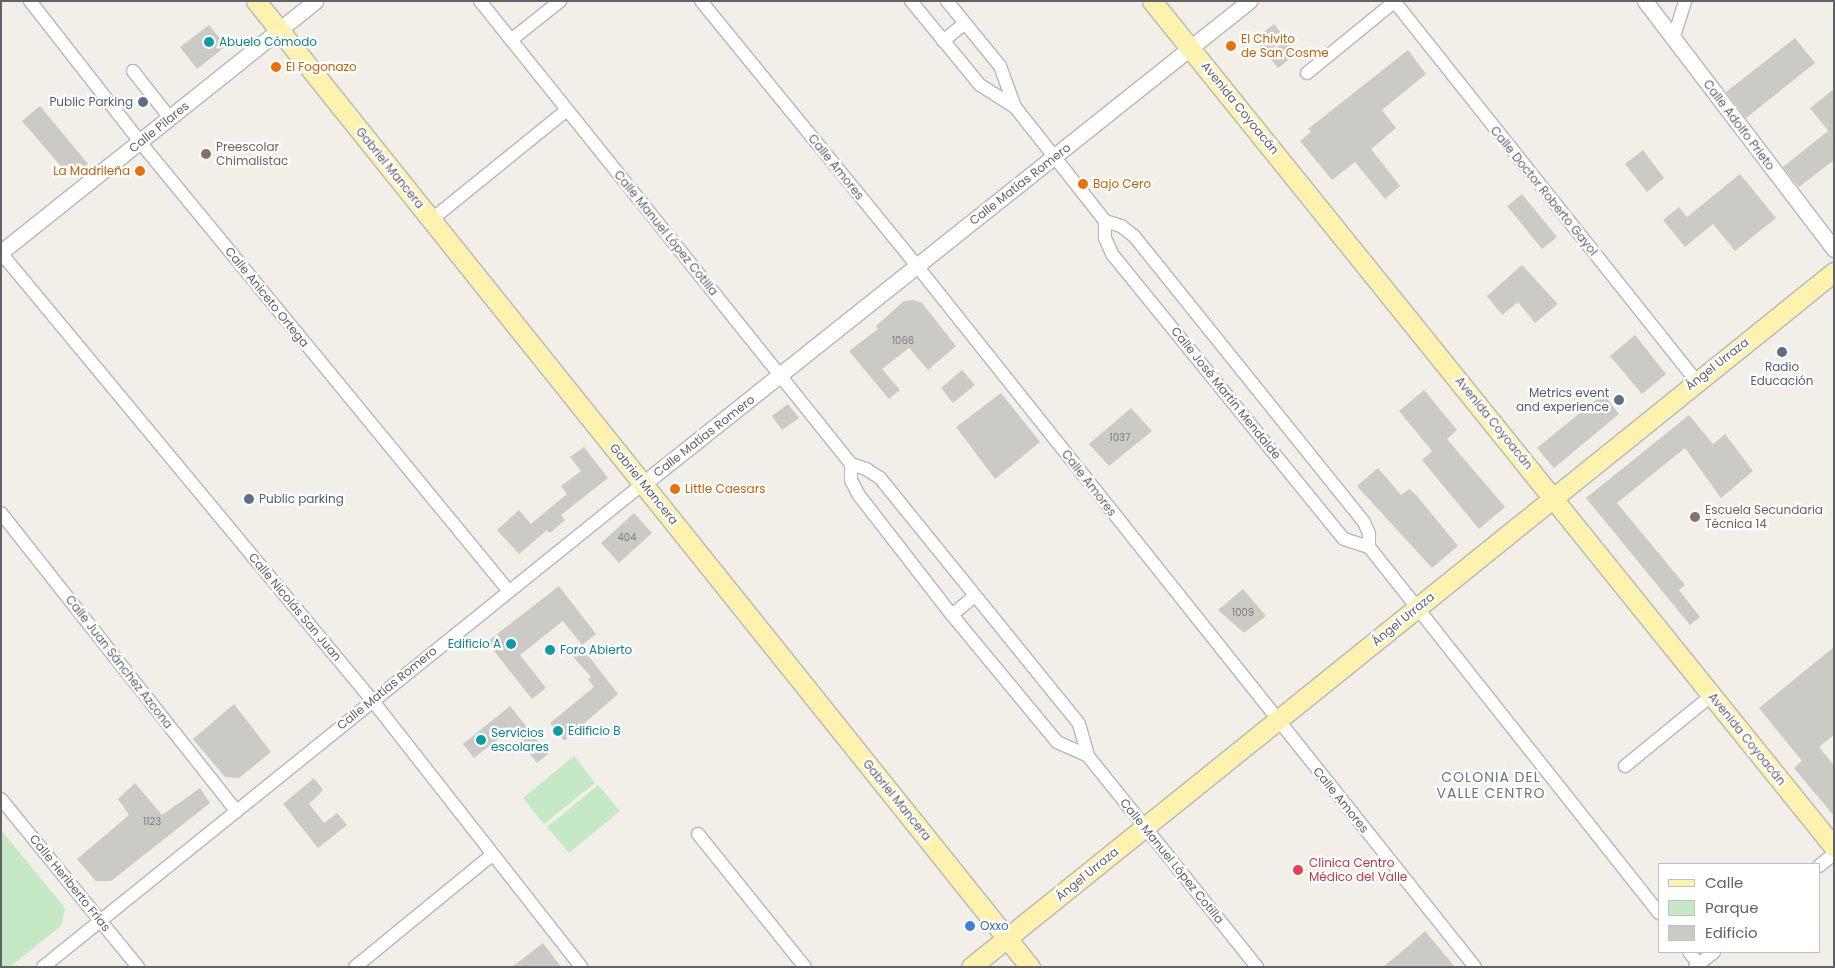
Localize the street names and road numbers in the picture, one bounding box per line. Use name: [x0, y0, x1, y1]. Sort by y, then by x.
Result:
street label: Avenida Coyoacán: [1198, 59, 1282, 157]
street label: Calle Adolfo Prieto: [1700, 77, 1778, 173]
street label: Calle Pilares: [126, 98, 192, 156]
street label: Calle Doctor Roberto Gayol: [1487, 123, 1601, 259]
street label: Gabriel Mancera: [353, 125, 427, 211]
street label: Calle Amores: [805, 131, 867, 203]
street label: Calle Matías Romero: [967, 140, 1073, 228]
street label: Calle Manuel López Cotilla: [611, 168, 721, 298]
street label: Calle Aniceto Ortega: [222, 244, 312, 350]
street label: Calle José Martín Mendalde: [1168, 324, 1284, 462]
street label: Ángel Urraza: [1683, 335, 1751, 393]
street label: Avenida Coyoacán: [1452, 374, 1536, 472]
street label: Calle Matías Romero: [651, 392, 757, 480]
street label: Gabriel Mancera: [607, 441, 681, 527]
street label: Calle Amores: [1059, 447, 1119, 519]
street label: Calle Nicolás San Juan: [246, 550, 344, 664]
street label: Ángel Urraza: [1369, 589, 1437, 649]
street label: Calle Juan Sánchez Azcona: [62, 592, 176, 732]
street label: Calle Matías Romero: [334, 643, 440, 733]
street label: Avenida Coyoacán: [1705, 690, 1789, 788]
street label: Gabriel Mancera: [860, 757, 934, 843]
street label: Calle Amores: [1310, 764, 1372, 836]
street label: Calle Manuel López Cotilla: [1117, 796, 1227, 926]
street label: Calle Heriberto Frías: [27, 832, 113, 934]
street label: Ángel Urraza: [1053, 844, 1121, 904]

